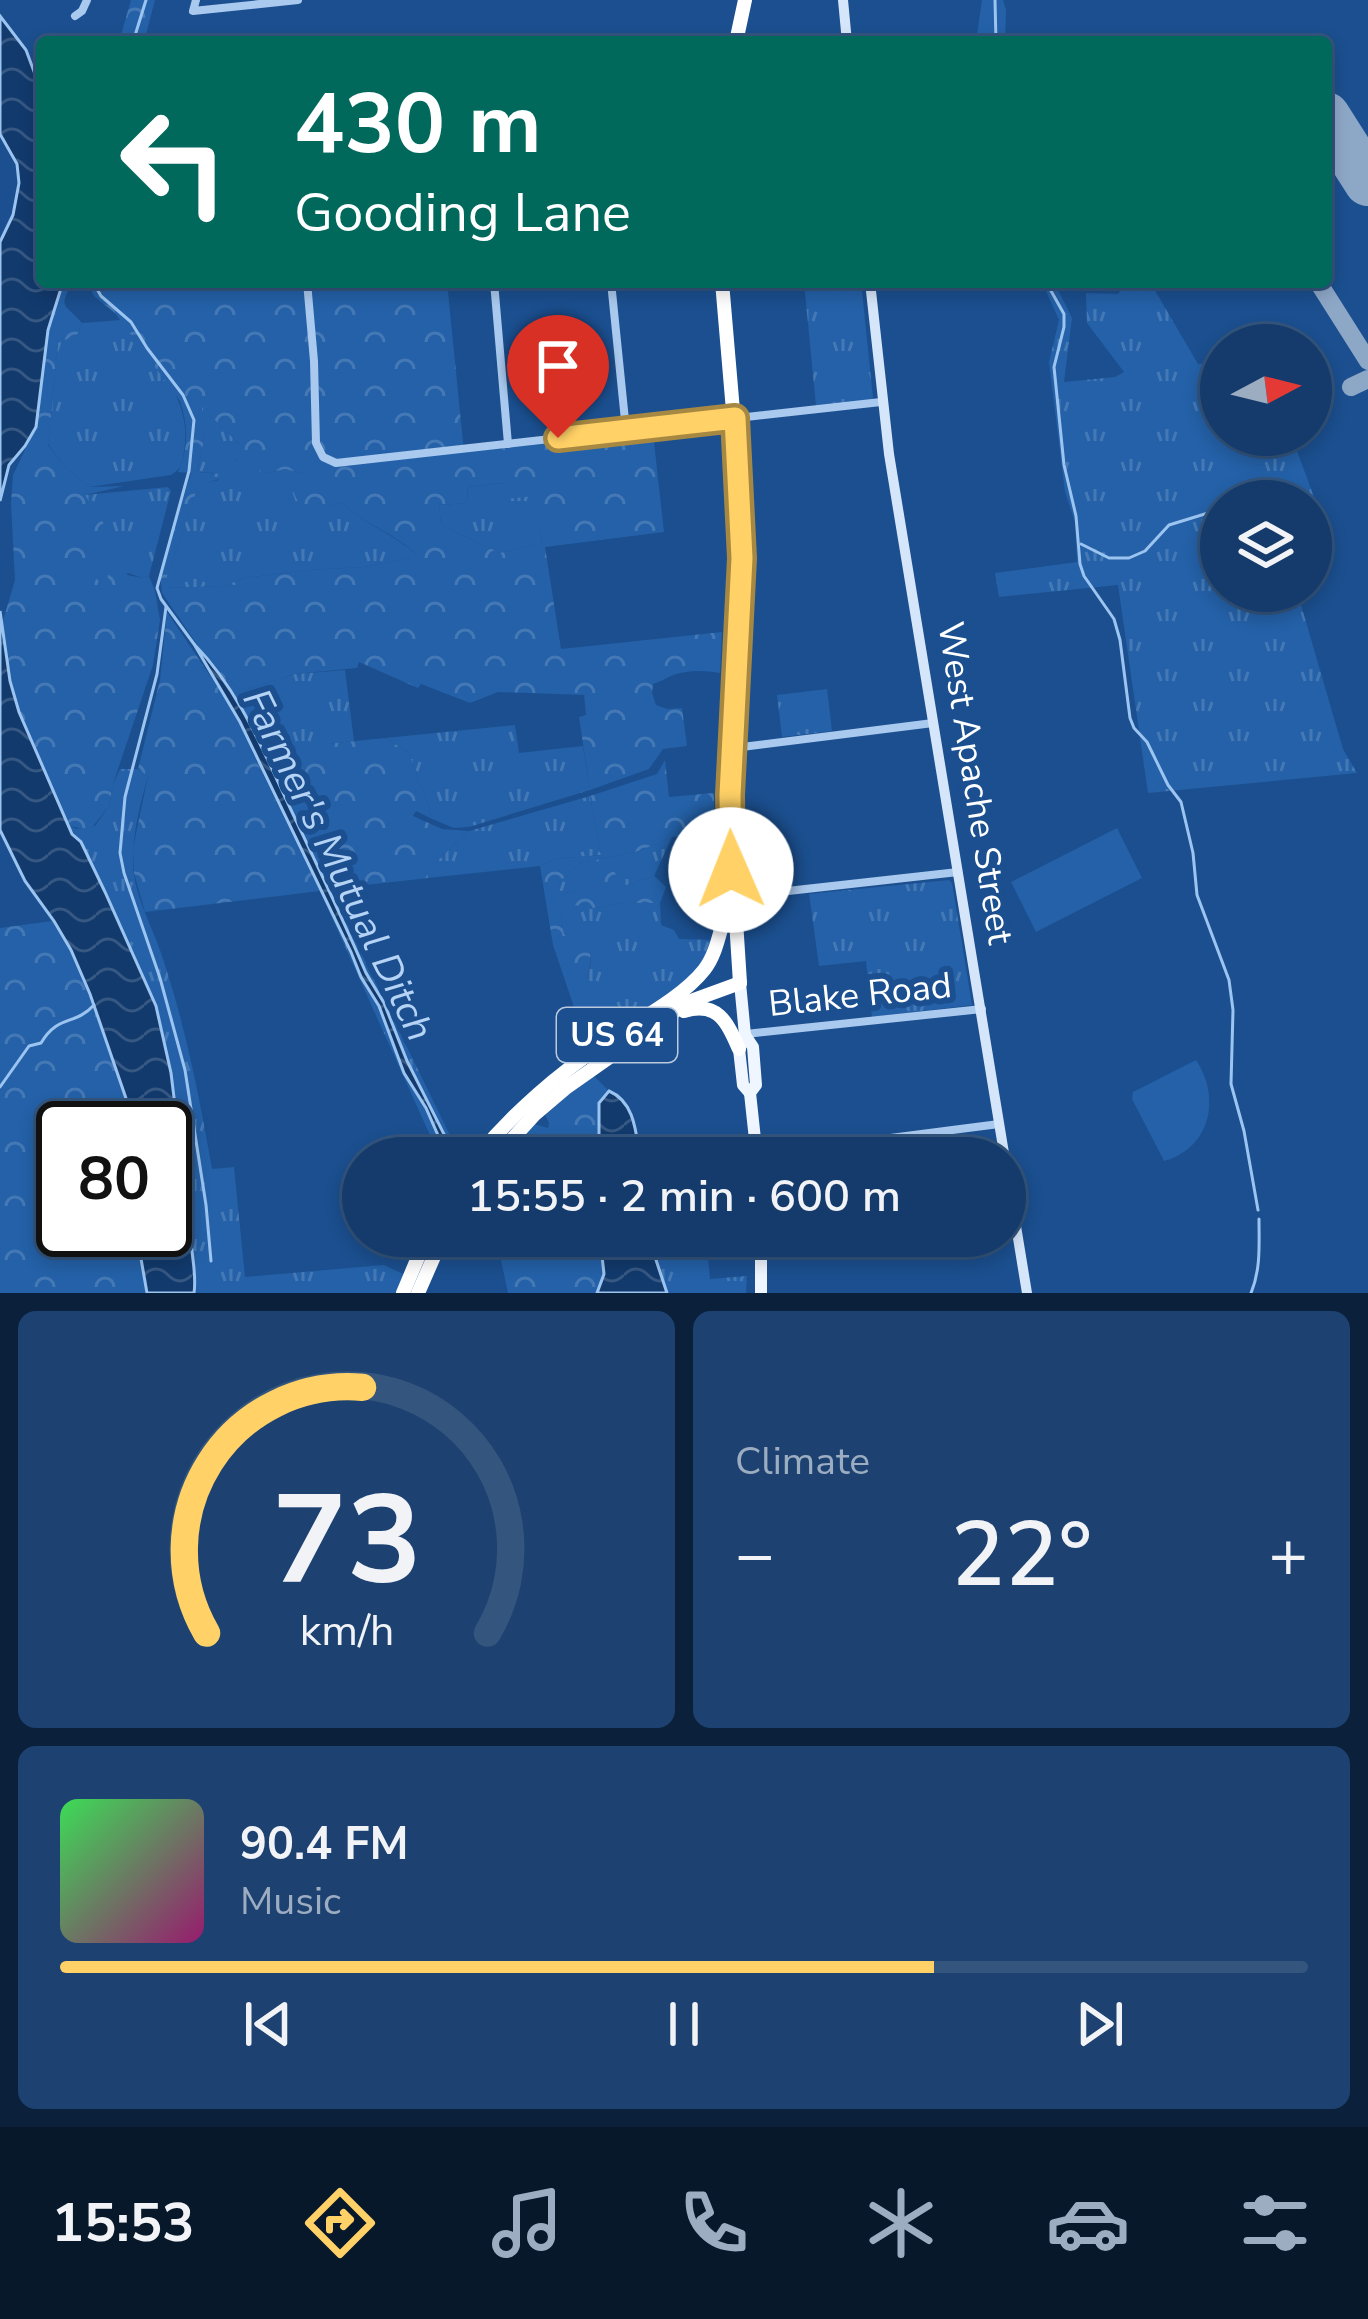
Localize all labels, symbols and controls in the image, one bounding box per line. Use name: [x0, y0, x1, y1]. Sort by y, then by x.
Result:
text: 430 m: [294, 67, 542, 182]
icon: left: [96, 84, 252, 240]
text: Gooding Lane: [294, 176, 631, 250]
pin: [507, 315, 609, 438]
north arrow: [1200, 324, 1332, 456]
map controls: [1200, 324, 1332, 612]
icon: arrive: [525, 333, 591, 399]
button: layers: [1200, 480, 1332, 612]
street label: West Apache Street: [925, 618, 1025, 948]
water label: Farmer's Mutual Ditch: [230, 680, 446, 1050]
position arrow: [668, 807, 794, 933]
street label: Blake Road: [766, 961, 954, 1029]
road number: US 64: [557, 1008, 677, 1062]
speed limit sign: 80: [36, 1101, 192, 1257]
text: 15:55 · 2 min · 600 m: [467, 1166, 901, 1227]
text: Climate: [735, 1435, 870, 1488]
text: 73: [272, 1456, 421, 1626]
text: 22°: [951, 1494, 1092, 1617]
text: −: [735, 1510, 775, 1600]
text: +: [1268, 1510, 1308, 1600]
text: km/h: [299, 1601, 394, 1659]
text: 90.4 FM: [240, 1814, 409, 1875]
text: Music: [240, 1875, 341, 1928]
icon: previous: [235, 1991, 301, 2057]
icon: pause: [651, 1991, 717, 2057]
icon: next: [1067, 1991, 1133, 2057]
icon: directions: [298, 2181, 382, 2265]
icon: music: [485, 2181, 569, 2265]
icon: phone: [672, 2181, 756, 2265]
icon: climate: [859, 2181, 943, 2265]
icon: car: [1046, 2181, 1130, 2265]
icon: filters: [1233, 2181, 1317, 2265]
text: 15:53: [52, 2186, 195, 2260]

